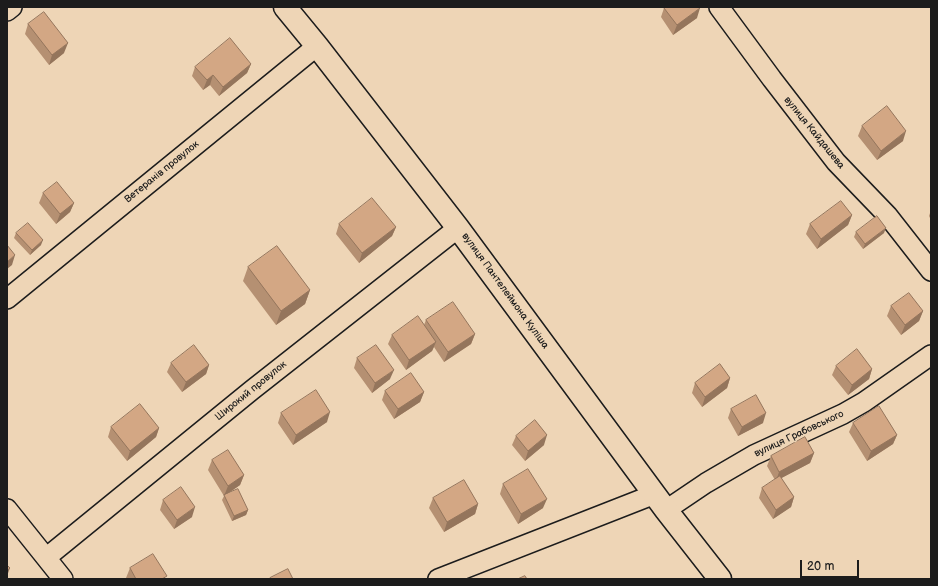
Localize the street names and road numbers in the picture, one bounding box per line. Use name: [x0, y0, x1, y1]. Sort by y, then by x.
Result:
street label: вулиця Кайдашева: [781, 94, 847, 172]
street label: Ветеранів провулок: [122, 138, 202, 206]
street label: вулиця Пантелеймона Куліша: [459, 231, 551, 351]
street label: Широкий провулок: [213, 359, 289, 423]
street label: вулиця Грабовського: [752, 408, 846, 460]

